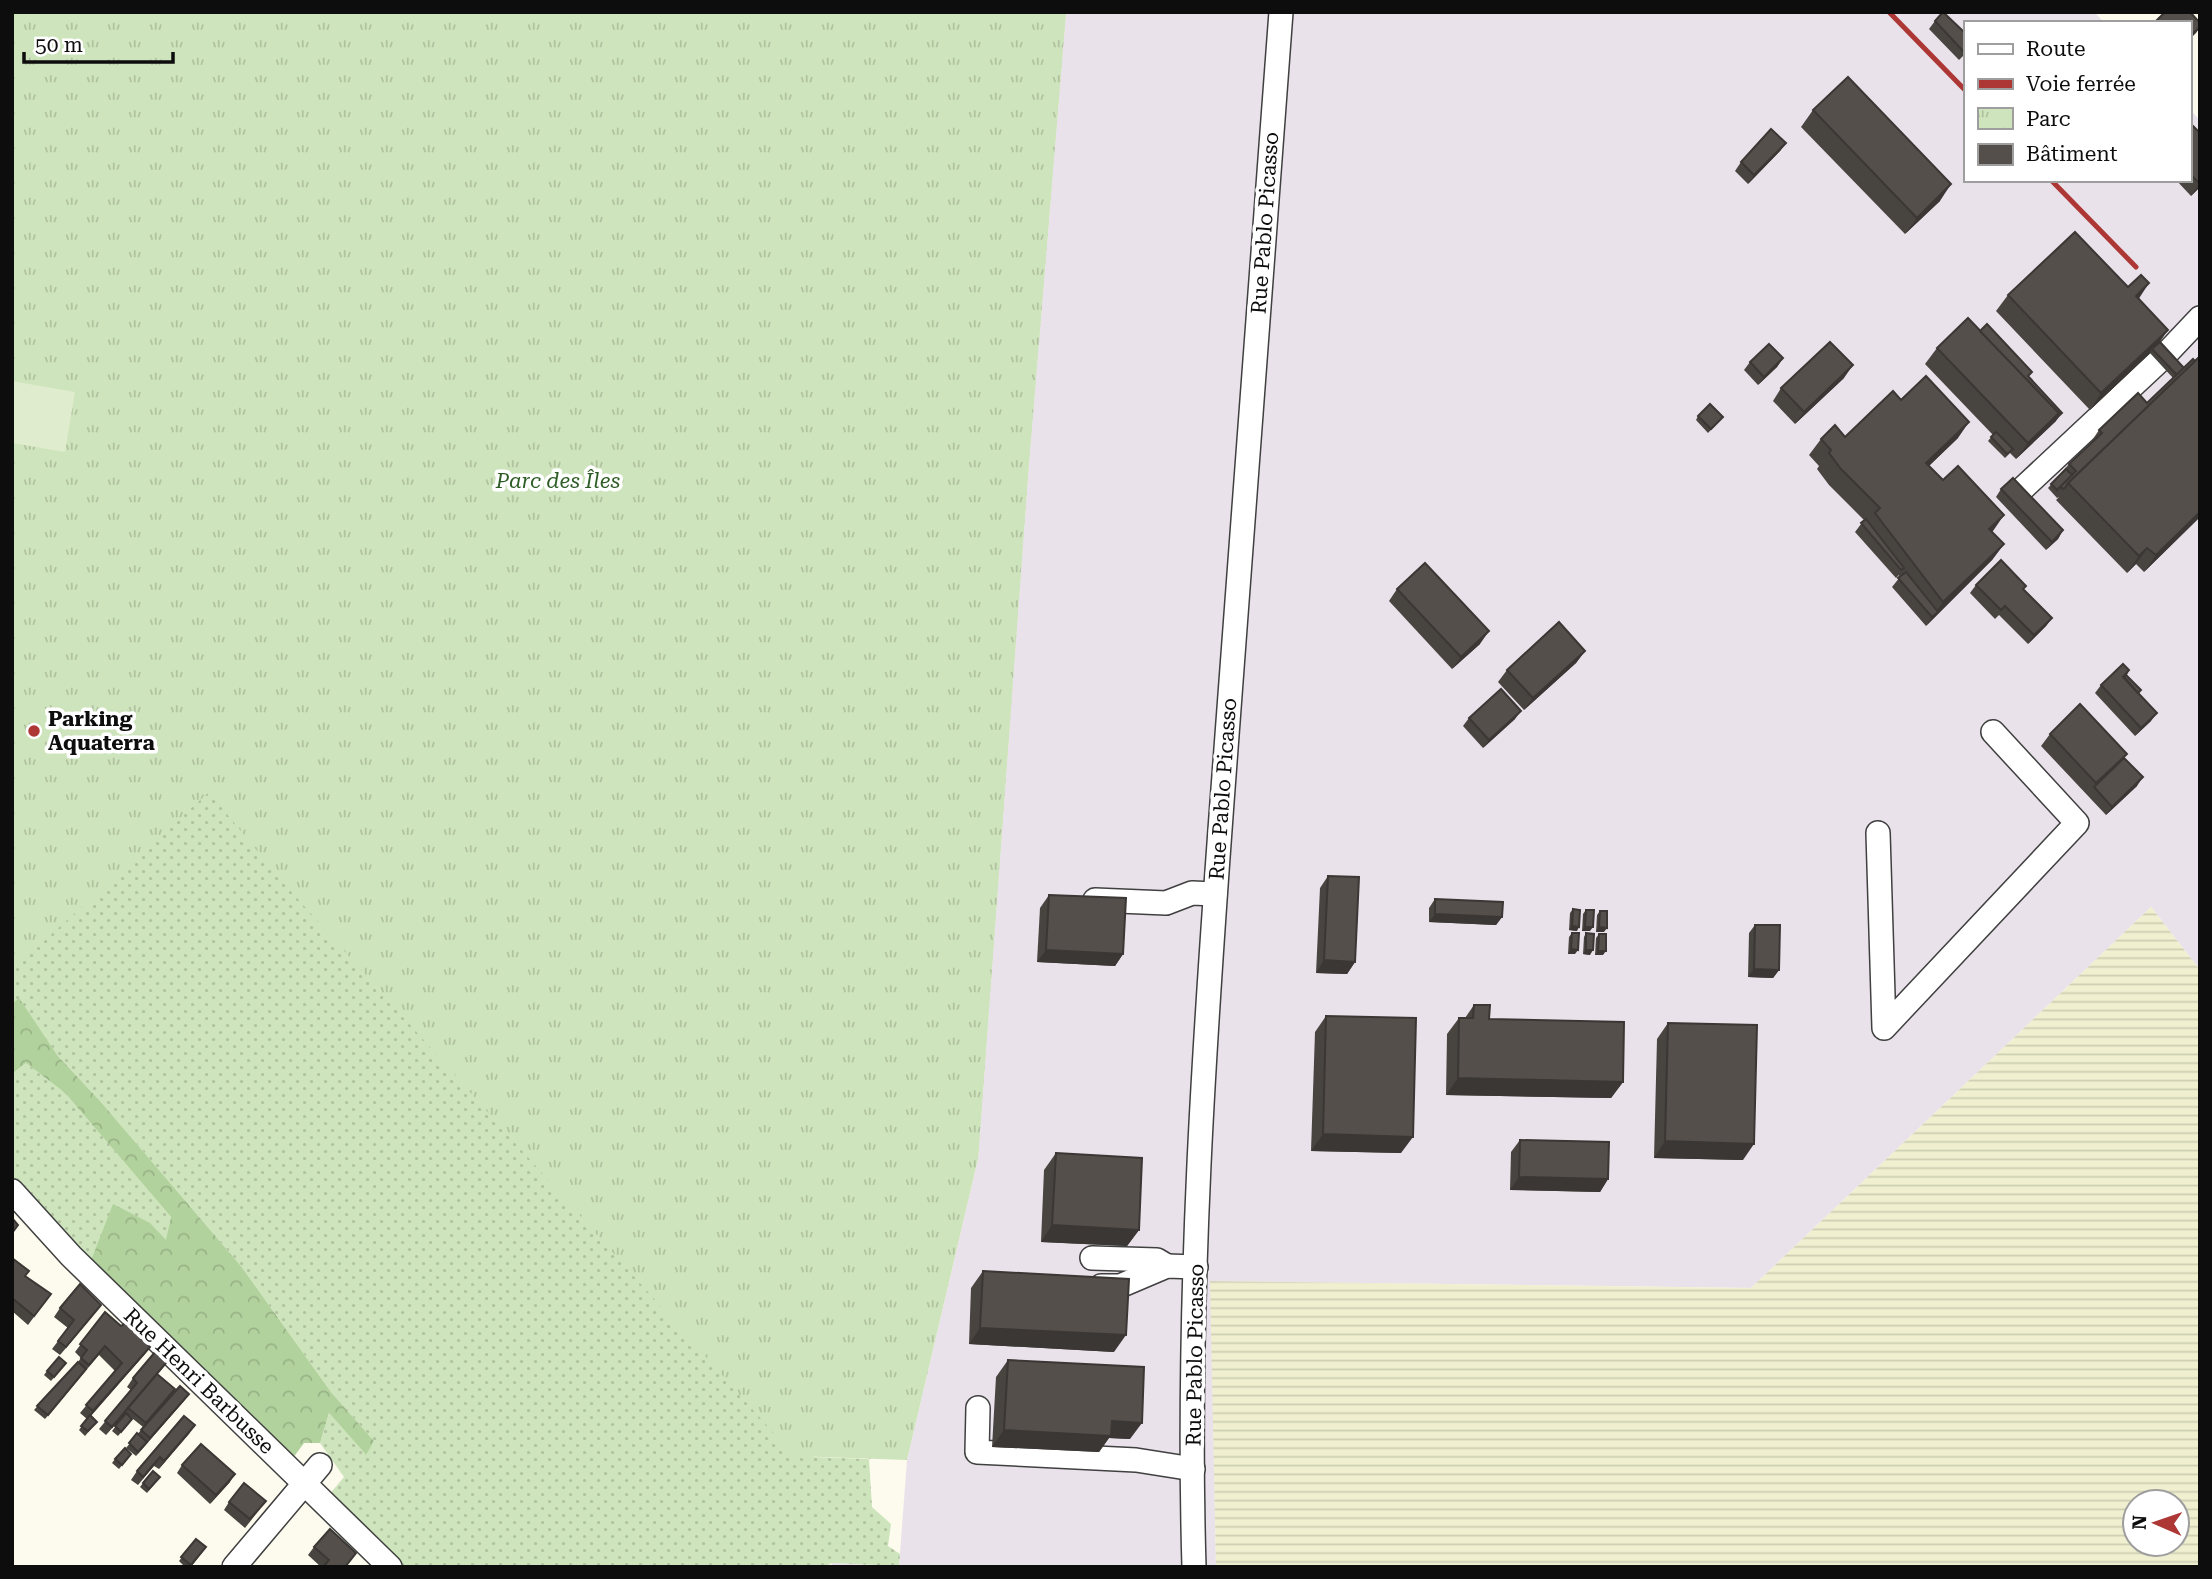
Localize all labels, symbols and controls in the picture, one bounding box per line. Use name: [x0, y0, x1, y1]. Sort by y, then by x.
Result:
scale bar: [24, 21, 173, 65]
legend: [1964, 21, 2191, 182]
text: 50 m: [35, 33, 83, 57]
text: Route: [2026, 37, 2085, 61]
text: Voie ferrée: [2026, 72, 2136, 96]
text: Parc: [2026, 107, 2071, 131]
street label: Rue Pablo Picasso: [1247, 131, 1283, 315]
text: Bâtiment: [2026, 142, 2118, 166]
park label: Parc des Îles: [495, 469, 620, 493]
street label: Rue Pablo Picasso: [1205, 697, 1241, 881]
place label: Parking Aquaterra: [48, 707, 155, 755]
marker: Parking Aquaterra: [26, 723, 42, 739]
street label: Rue Pablo Picasso: [1181, 1263, 1209, 1447]
street label: Rue Henri Barbusse: [119, 1303, 279, 1459]
north arrow: [2121, 1488, 2191, 1558]
text: N: [2128, 1514, 2151, 1530]

